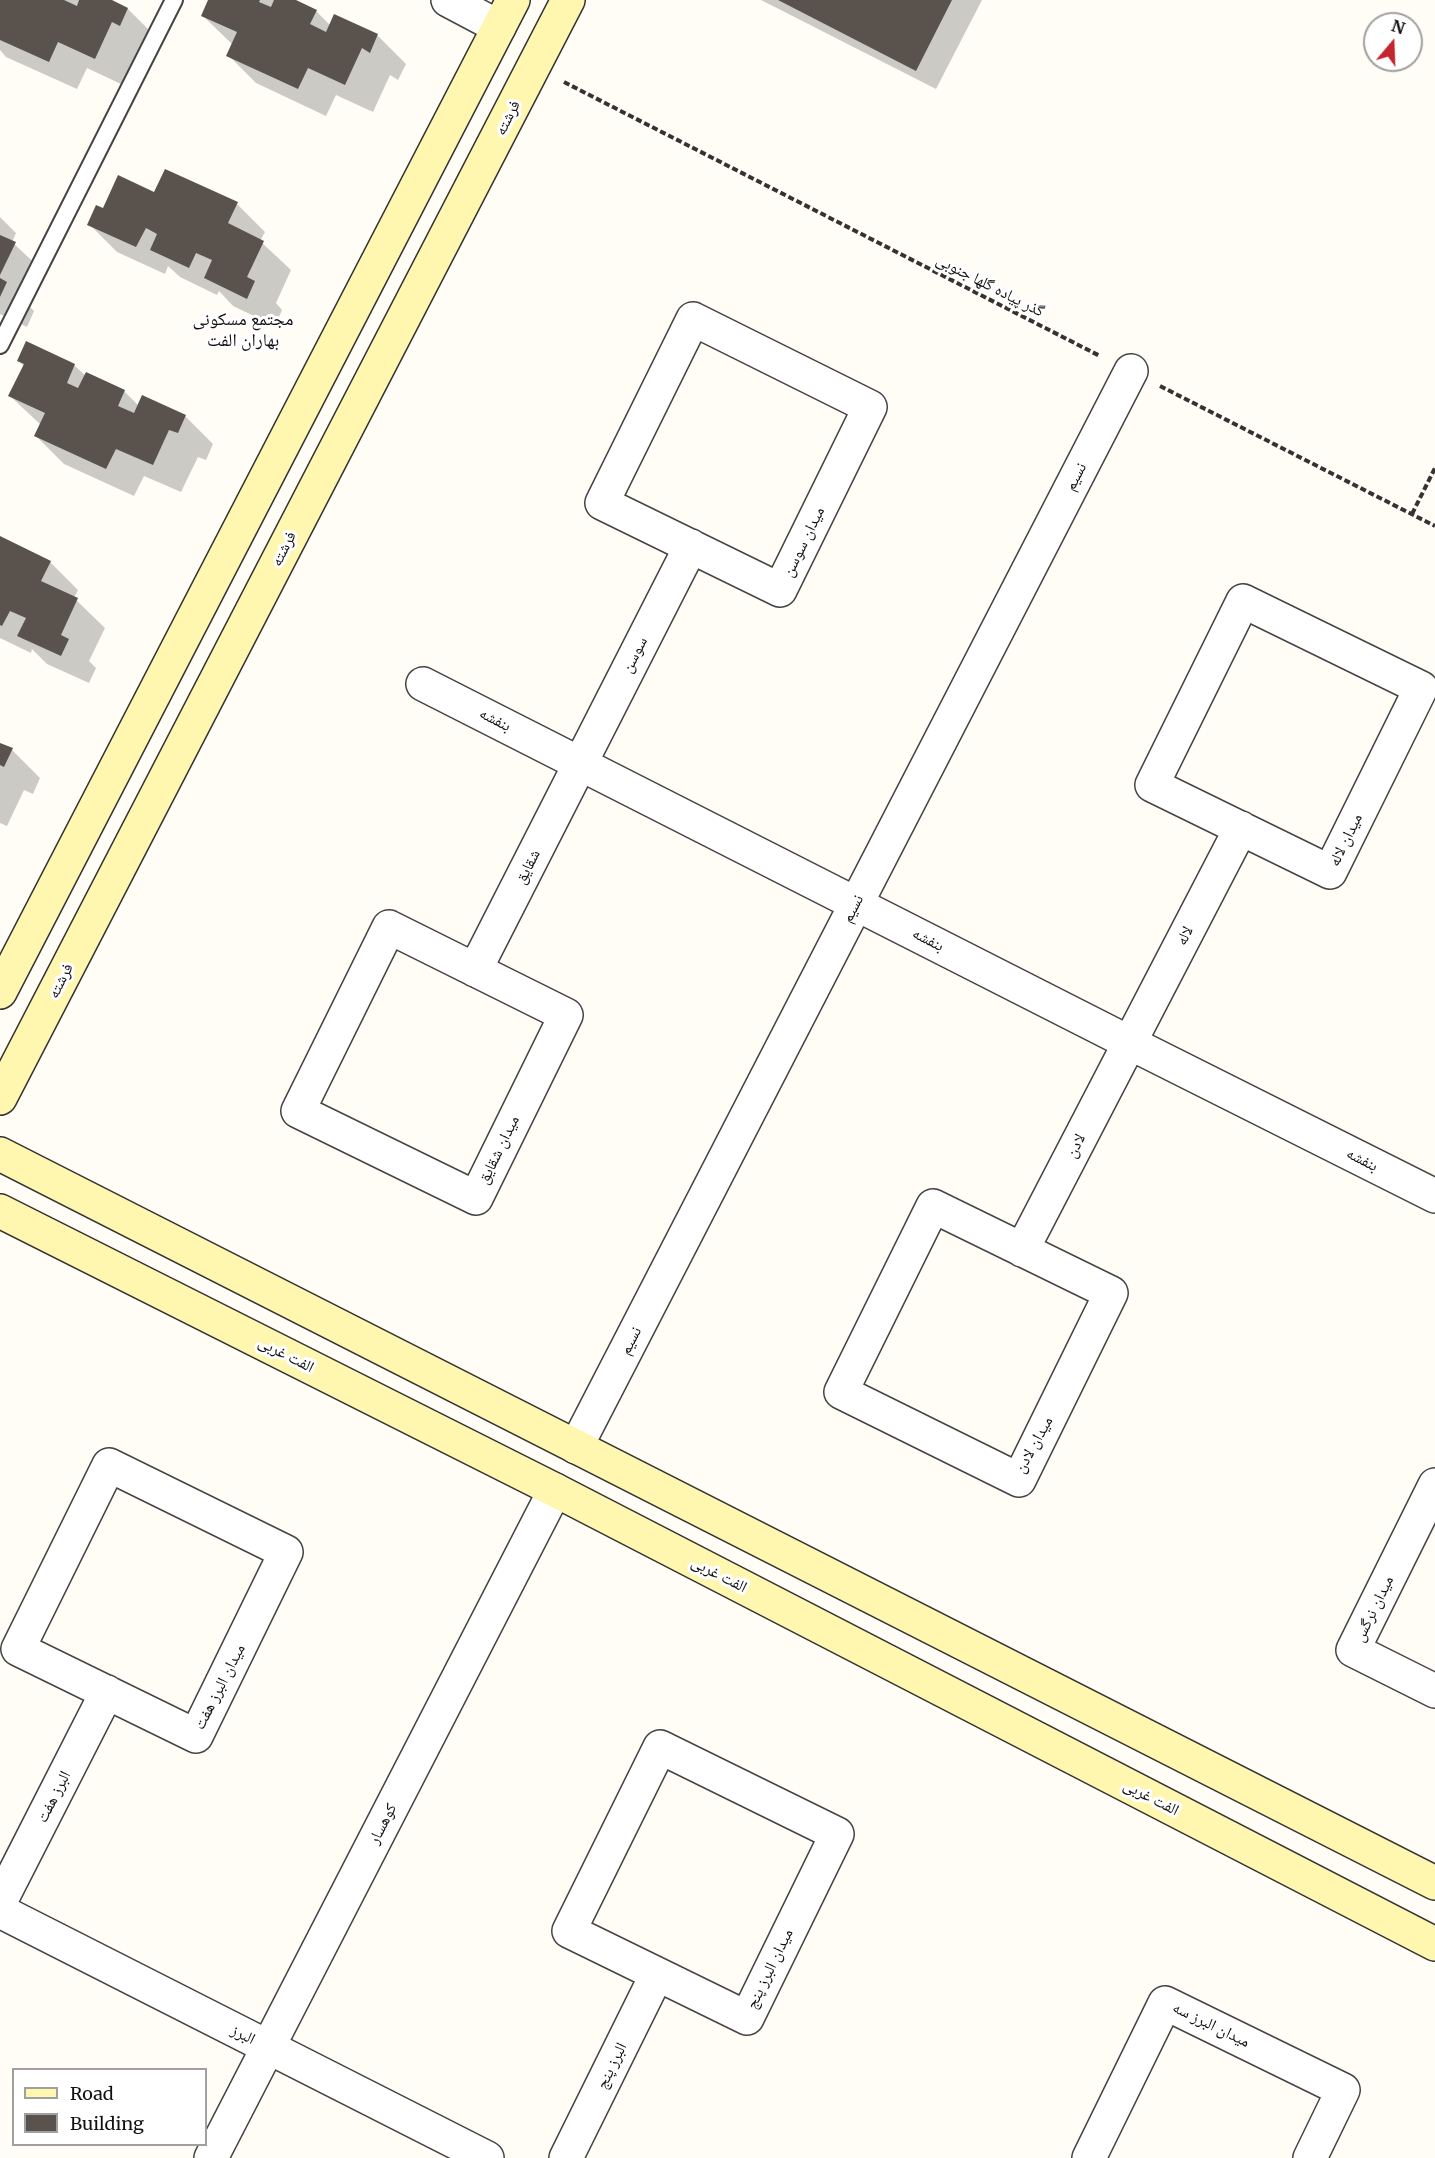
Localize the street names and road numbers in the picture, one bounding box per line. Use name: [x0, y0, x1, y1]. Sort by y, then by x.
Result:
street label: فرشته: [491, 97, 525, 139]
street label: گذر پیاده گلها جنوبی: [933, 251, 1047, 321]
street label: نسیم: [1061, 460, 1091, 494]
street label: میدان سوسن: [779, 504, 829, 580]
street label: فرشته: [267, 528, 301, 570]
street label: سوسن: [618, 634, 652, 676]
street label: بنفشه: [476, 704, 514, 736]
street label: میدان لاله: [1325, 810, 1367, 870]
street label: شقایق: [511, 846, 545, 888]
street label: نسیم: [838, 892, 868, 926]
street label: لاله: [1172, 923, 1198, 949]
street label: بنفشه: [909, 924, 947, 956]
street label: فرشته: [44, 960, 78, 1002]
street label: میدان شقایق: [474, 1112, 524, 1188]
street label: لادن: [1062, 1131, 1090, 1161]
street label: بنفشه: [1343, 1144, 1381, 1176]
street label: نسیم: [616, 1324, 646, 1358]
street label: الفت غربی: [255, 1333, 317, 1377]
street label: میدان لادن: [1011, 1413, 1057, 1477]
street label: الفت غربی: [688, 1553, 750, 1597]
street label: میدان نرگس: [1350, 1573, 1398, 1645]
street label: میدان البرز هفت: [190, 1641, 250, 1733]
street label: البرز هفت: [33, 1768, 75, 1826]
street label: الفت غربی: [1120, 1776, 1182, 1820]
street label: کوهسار: [365, 1800, 401, 1848]
street label: میدان البرز پنج: [742, 1926, 798, 2012]
street label: میدان البرز سه: [1169, 1998, 1253, 2052]
street label: البرز: [228, 2021, 258, 2049]
street label: البرز پنج: [593, 2040, 631, 2092]

